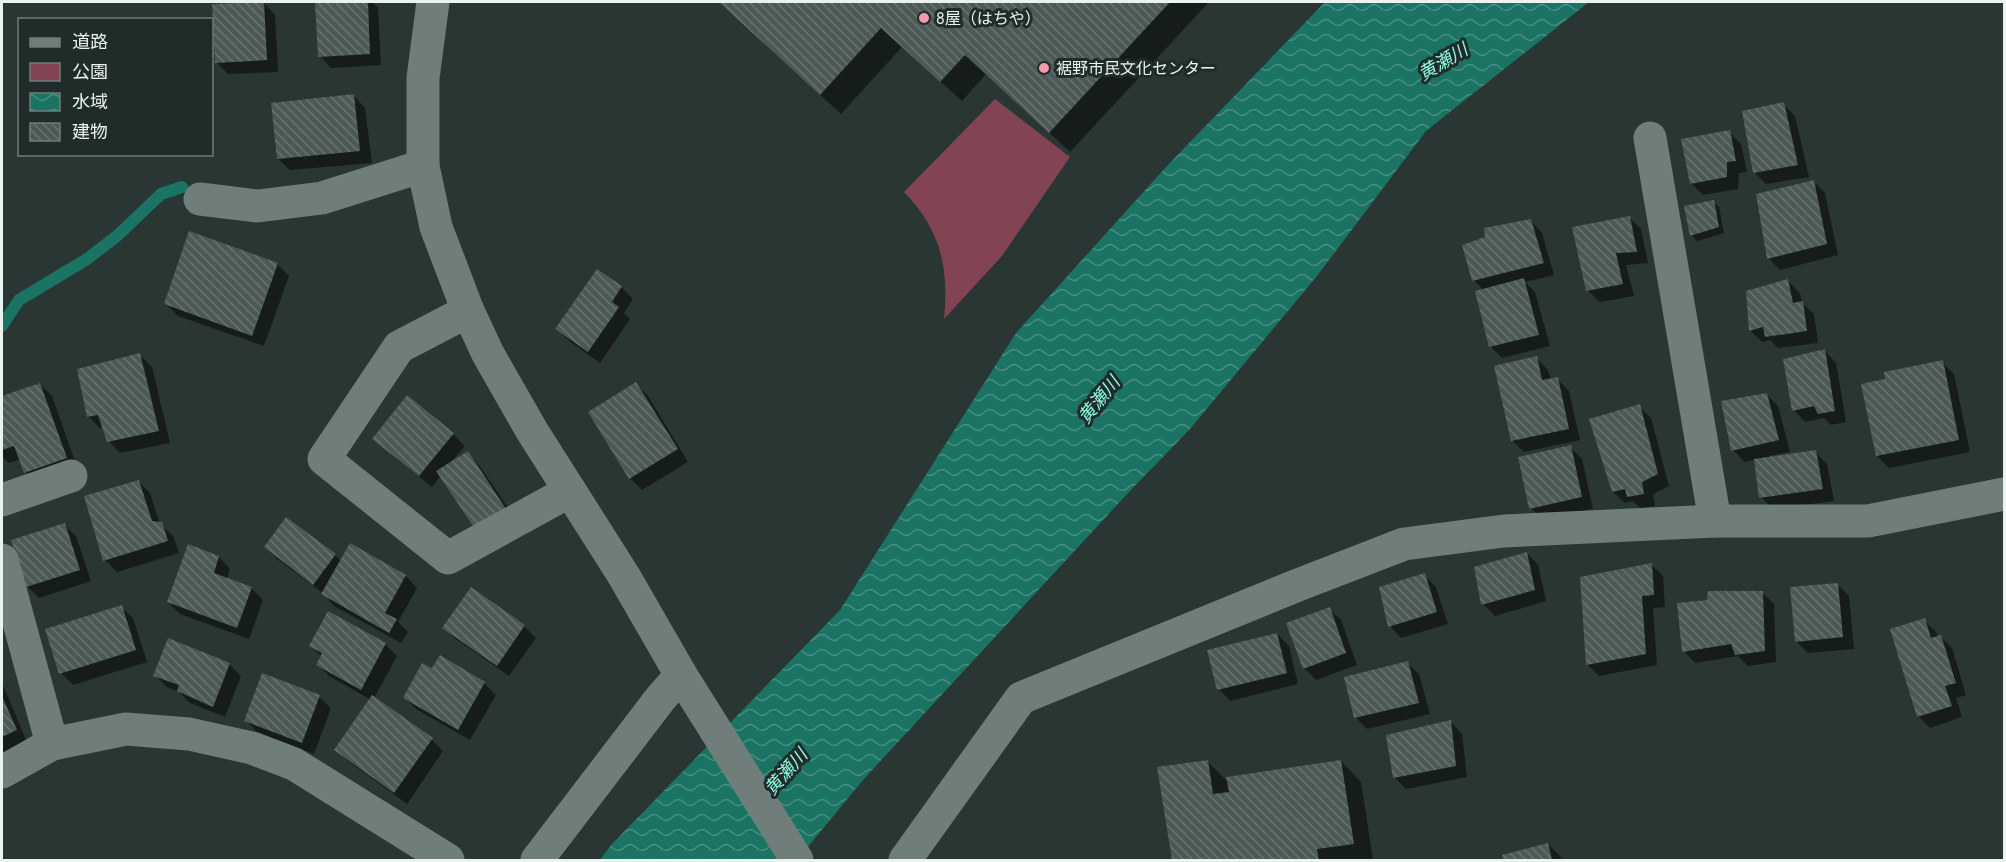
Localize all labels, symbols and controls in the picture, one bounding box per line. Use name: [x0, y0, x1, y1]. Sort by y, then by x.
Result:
place label: 8屋（はちや）: [936, 7, 1041, 30]
marker: 8屋（はちや）: [917, 11, 931, 25]
legend: [18, 18, 213, 156]
text: 道路: [72, 29, 108, 55]
water label: 黄瀬川: [1413, 36, 1475, 87]
place label: 裾野市民文化センター: [1056, 57, 1216, 80]
text: 公園: [72, 59, 108, 85]
marker: 裾野市民文化センター: [1037, 61, 1051, 75]
text: 水域: [72, 89, 108, 115]
text: 建物: [72, 119, 108, 145]
water label: 黄瀬川: [1072, 369, 1127, 429]
water label: 黄瀬川: [758, 742, 815, 801]

